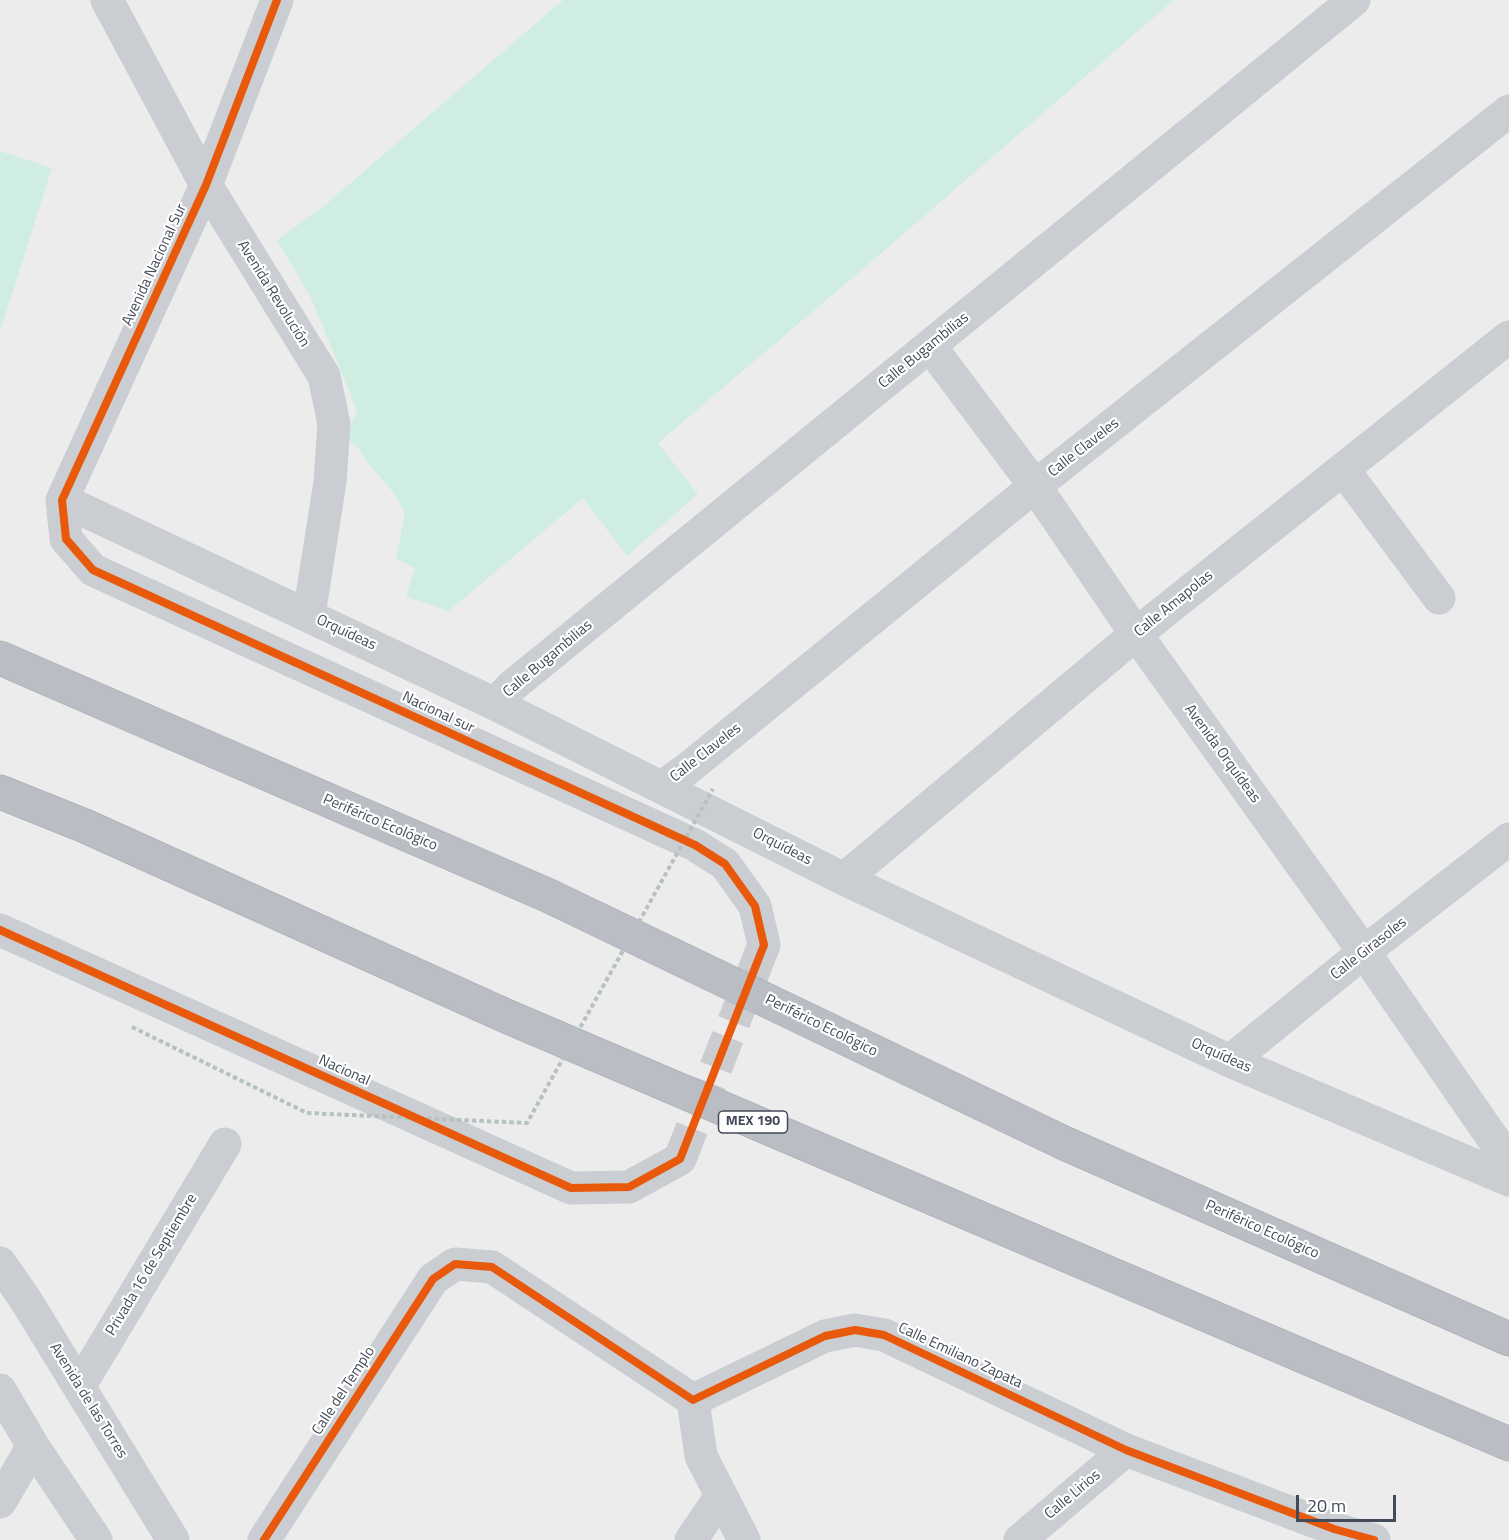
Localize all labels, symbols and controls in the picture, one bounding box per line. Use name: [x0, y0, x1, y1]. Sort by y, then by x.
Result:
street label: Avenida Nacional Sur: [119, 201, 191, 329]
street label: Avenida Revolución: [233, 237, 313, 351]
street label: Calle Bugambilias: [875, 309, 973, 393]
street label: Calle Claveles: [1045, 415, 1123, 481]
street label: Calle Amapolas: [1131, 567, 1217, 641]
street label: Orquídeas: [313, 611, 379, 655]
street label: Calle Bugambilias: [500, 616, 596, 702]
street label: Nacional sur: [399, 688, 477, 738]
street label: Avenida Orquídeas: [1180, 701, 1264, 807]
street label: Calle Claveles: [667, 720, 745, 786]
street label: Periférico Ecológico: [320, 791, 440, 855]
street label: Orquídeas: [749, 824, 815, 870]
street label: Calle Girasoles: [1327, 914, 1411, 984]
street label: Periférico Ecológico: [762, 991, 880, 1061]
street label: Orquídeas: [1188, 1035, 1254, 1077]
street label: Nacional: [315, 1052, 373, 1090]
road number: MEX 190: [718, 1111, 788, 1133]
street label: Privada 16 de Septiembre: [102, 1191, 202, 1339]
street label: Periférico Ecológico: [1202, 1197, 1322, 1263]
street label: Calle Emiliano Zapata: [895, 1319, 1025, 1393]
street label: Avenida de las Torres: [45, 1340, 131, 1462]
street label: Calle del Templo: [309, 1343, 379, 1439]
street label: Calle Lirios: [1041, 1466, 1105, 1524]
scale bar: [1299, 1483, 1400, 1521]
text: 20 m: [1307, 1492, 1346, 1519]

